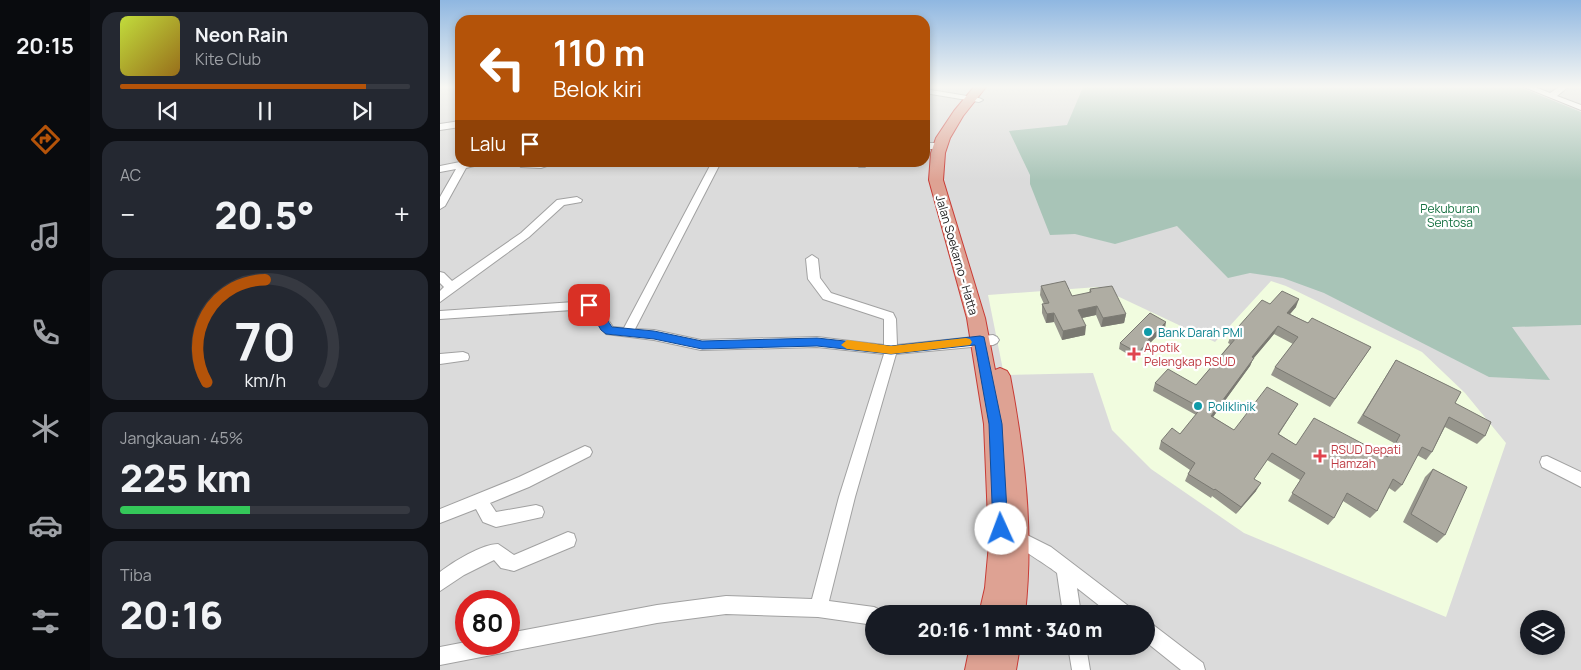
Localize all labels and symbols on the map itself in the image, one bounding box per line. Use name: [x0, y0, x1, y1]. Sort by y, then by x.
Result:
street label: Jalan Soekarno - Hatta: [932, 193, 982, 317]
park label: Pekuburan Sentosa: [1420, 200, 1480, 231]
pin: [568, 284, 610, 326]
place label: Bank Darah PMI: [1158, 324, 1243, 341]
marker: Bank Darah PMI: [1142, 326, 1154, 338]
place label: Apotik Pelengkap RSUD: [1144, 339, 1236, 370]
marker: Apotik Pelengkap RSUD: [1128, 348, 1140, 360]
place label: Poliklinik: [1208, 398, 1256, 415]
marker: Poliklinik: [1192, 400, 1204, 412]
place label: RSUD Depati Hamzah: [1331, 441, 1401, 472]
marker: RSUD Depati Hamzah: [1313, 449, 1327, 463]
position arrow: [974, 502, 1026, 554]
speed limit sign: 80: [455, 590, 520, 655]

